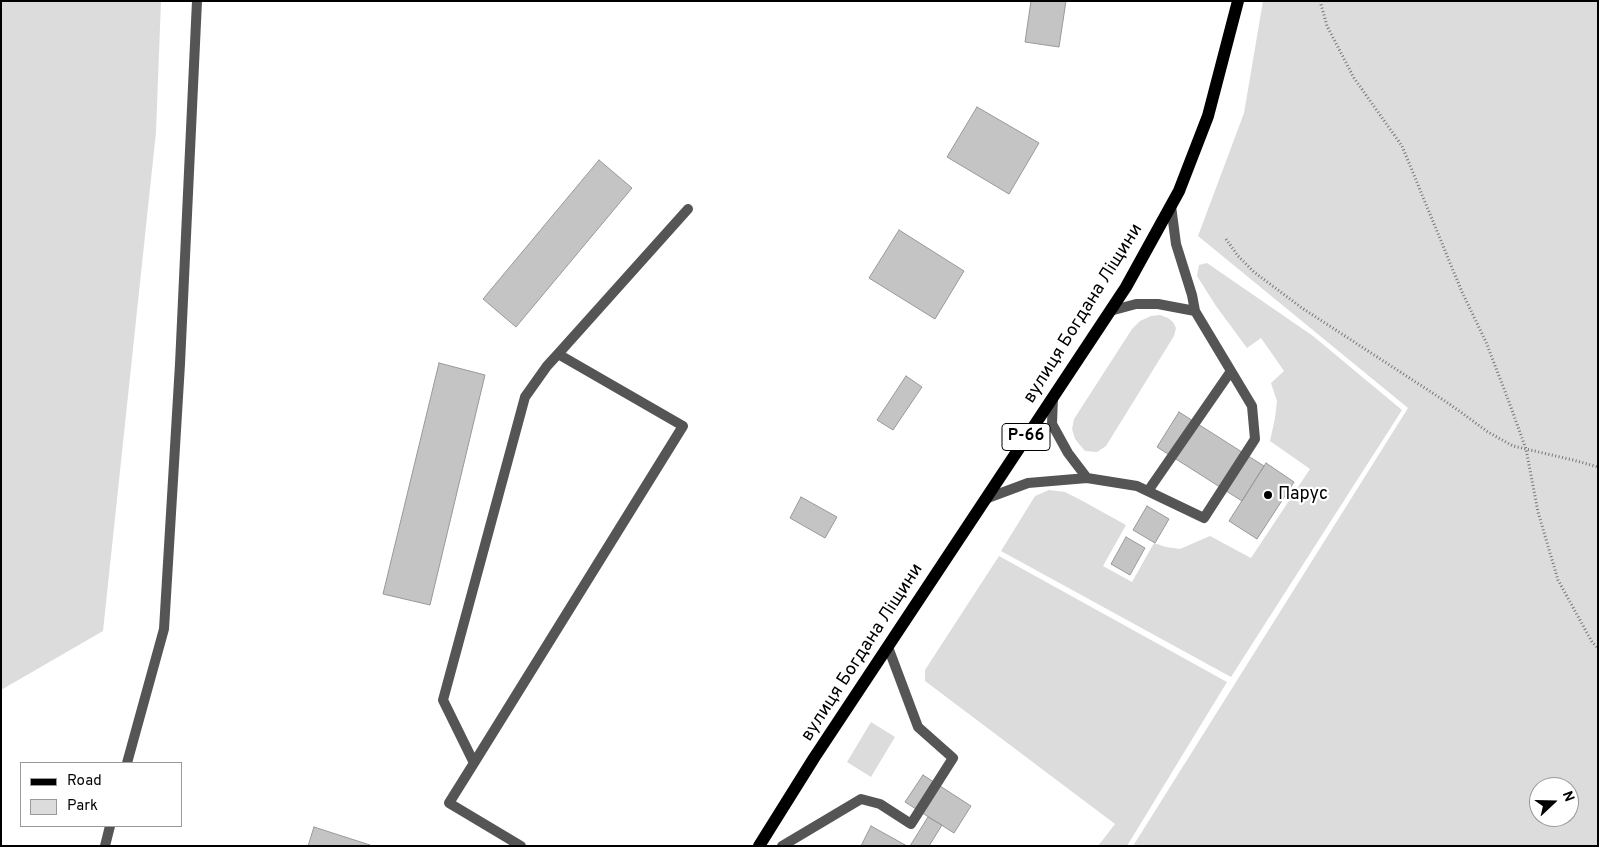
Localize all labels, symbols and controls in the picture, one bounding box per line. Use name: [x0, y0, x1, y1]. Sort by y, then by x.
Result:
street label: вулиця Богдана Ліщини: [1020, 220, 1148, 408]
road number: Р-66: [1002, 424, 1050, 451]
place label: Парус: [1278, 484, 1328, 506]
marker: Парус: [1262, 489, 1274, 501]
street label: вулиця Богдана Ліщини: [797, 560, 929, 746]
legend: [20, 762, 182, 827]
text: Road: [67, 772, 102, 791]
north arrow: [1529, 777, 1579, 827]
text: N: [1558, 789, 1577, 805]
text: Park: [67, 797, 98, 816]

